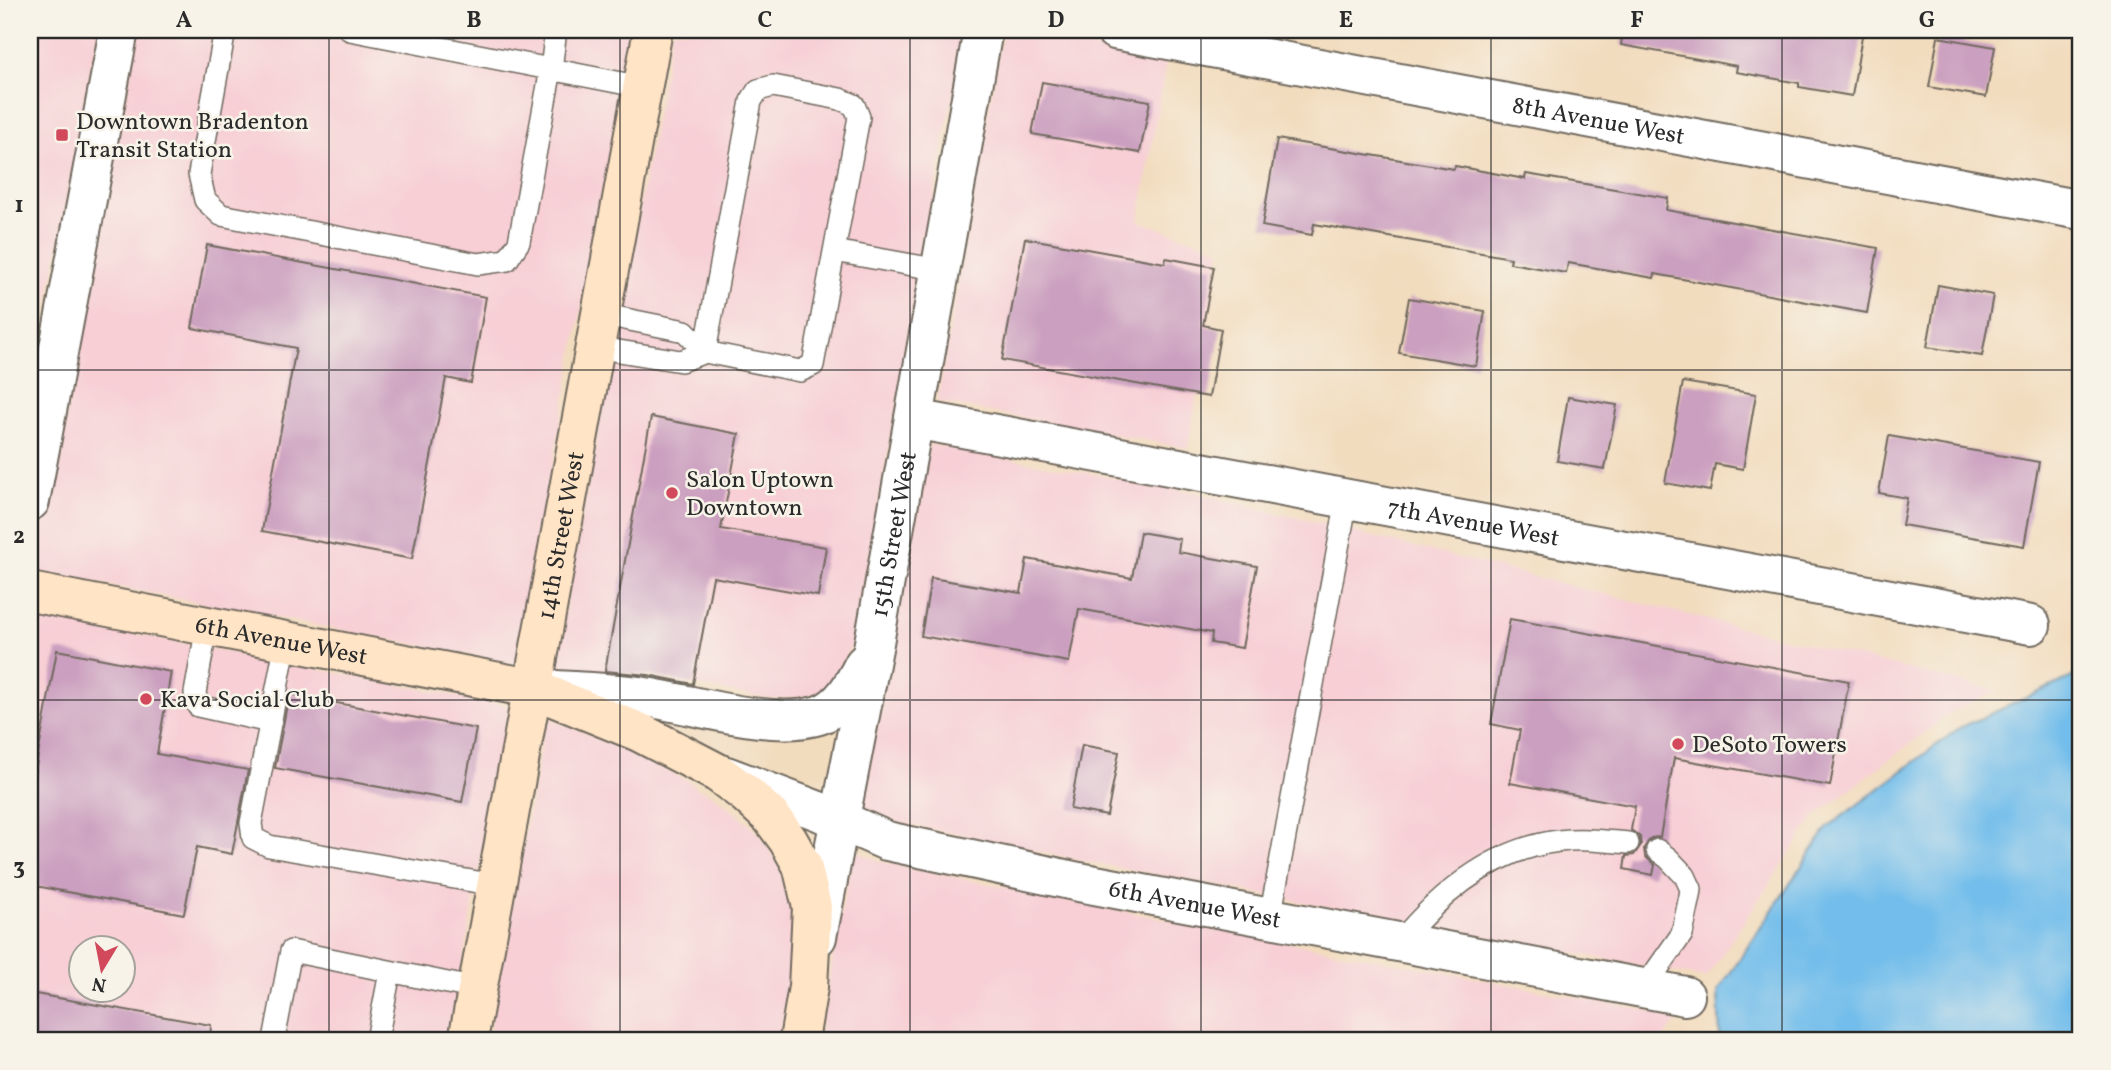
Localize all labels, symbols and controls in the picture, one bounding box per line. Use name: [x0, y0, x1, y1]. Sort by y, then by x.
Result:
text: A: [176, 5, 192, 37]
text: B: [466, 5, 482, 37]
text: C: [758, 5, 772, 37]
text: D: [1048, 5, 1065, 37]
text: E: [1339, 5, 1353, 37]
text: F: [1630, 5, 1644, 37]
text: G: [1919, 5, 1935, 37]
street label: 8th Avenue West: [1509, 89, 1687, 155]
place label: Downtown Bradenton Transit Station: [76, 106, 309, 168]
marker: Downtown Bradenton Transit Station: [54, 127, 70, 143]
text: 1: [14, 190, 24, 222]
street label: 14th Street West: [530, 449, 594, 623]
street label: 15th Street West: [864, 449, 927, 620]
place label: Salon Uptown Downtown: [686, 464, 834, 526]
marker: Salon Uptown Downtown: [664, 485, 680, 501]
street label: 7th Avenue West: [1384, 492, 1562, 557]
text: 2: [13, 521, 25, 553]
street label: 6th Avenue West: [192, 609, 370, 675]
place label: Kava Social Club: [160, 684, 334, 718]
marker: Kava Social Club: [138, 691, 154, 707]
place label: DeSoto Towers: [1692, 729, 1847, 763]
marker: DeSoto Towers: [1670, 736, 1686, 752]
text: 3: [13, 852, 25, 884]
street label: 6th Avenue West: [1106, 873, 1284, 939]
north arrow: [66, 934, 136, 1004]
text: N: [90, 970, 108, 998]

